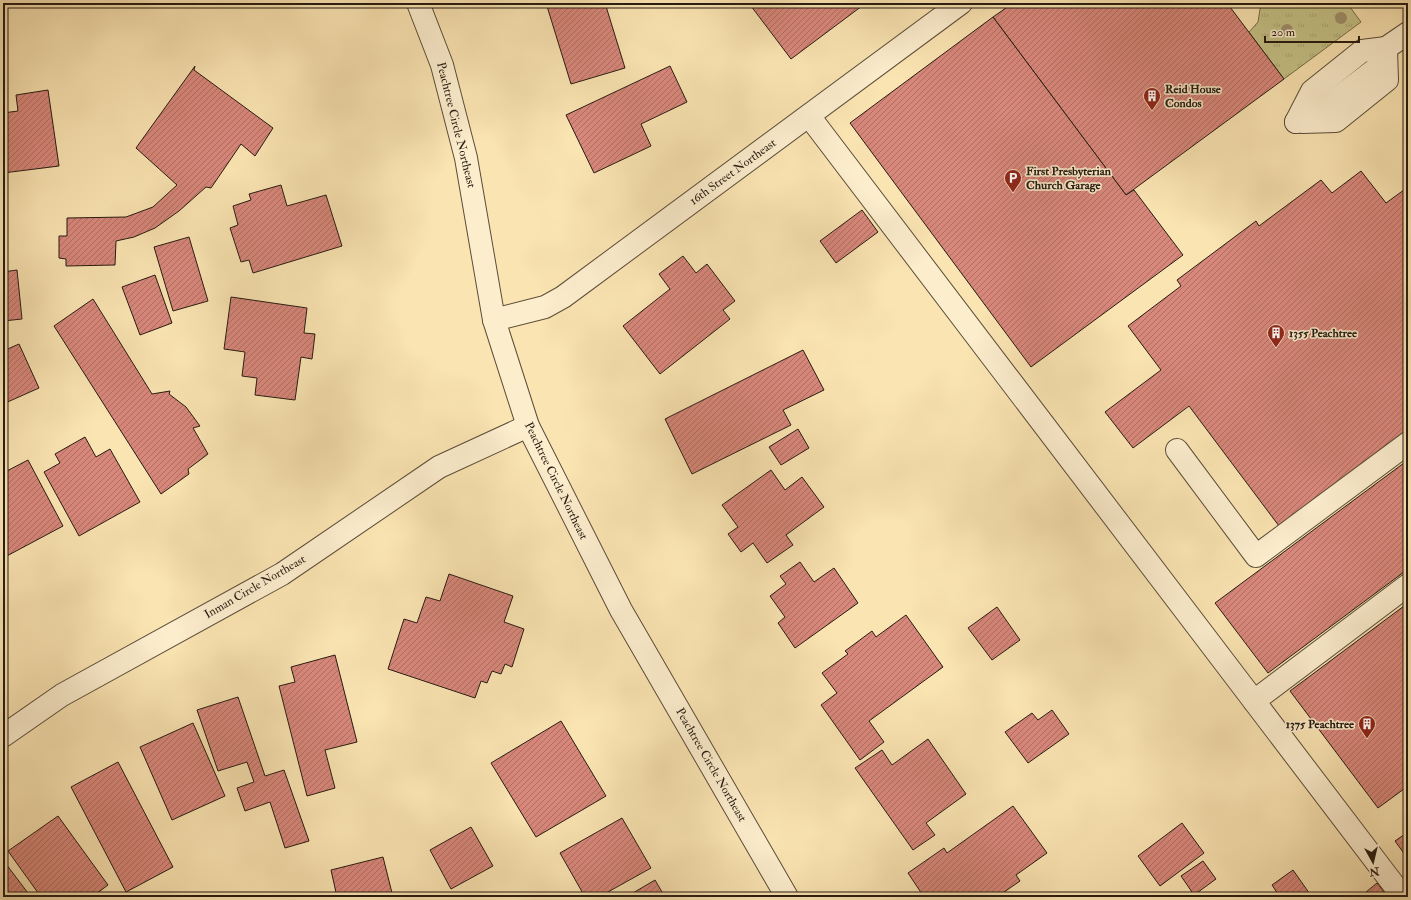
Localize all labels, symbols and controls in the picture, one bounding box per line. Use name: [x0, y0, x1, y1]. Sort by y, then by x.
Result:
scale bar: [1265, 18, 1359, 44]
text: 20 m: [1271, 25, 1296, 40]
street label: Peachtree Circle Northeast: [433, 61, 479, 190]
place label: Reid House Condos: [1165, 82, 1222, 111]
building icon: Reid House Condos: [1142, 86, 1162, 111]
street label: 16th Street Northeast: [687, 136, 779, 208]
place label: First Presbyterian Church Garage: [1026, 164, 1112, 193]
parking icon: First Presbyterian Church Garage: [1003, 168, 1023, 193]
building icon: 1355 Peachtree: [1266, 323, 1286, 348]
place label: 1355 Peachtree: [1289, 326, 1358, 341]
street label: Peachtree Circle Northeast: [521, 420, 591, 542]
street label: Inman Circle Northeast: [202, 552, 308, 622]
street label: Peachtree Circle Northeast: [672, 705, 750, 825]
building icon: 1375 Peachtree: [1357, 714, 1377, 739]
place label: 1375 Peachtree: [1286, 717, 1355, 732]
north arrow: [1353, 842, 1393, 882]
text: N: [1367, 864, 1381, 879]

